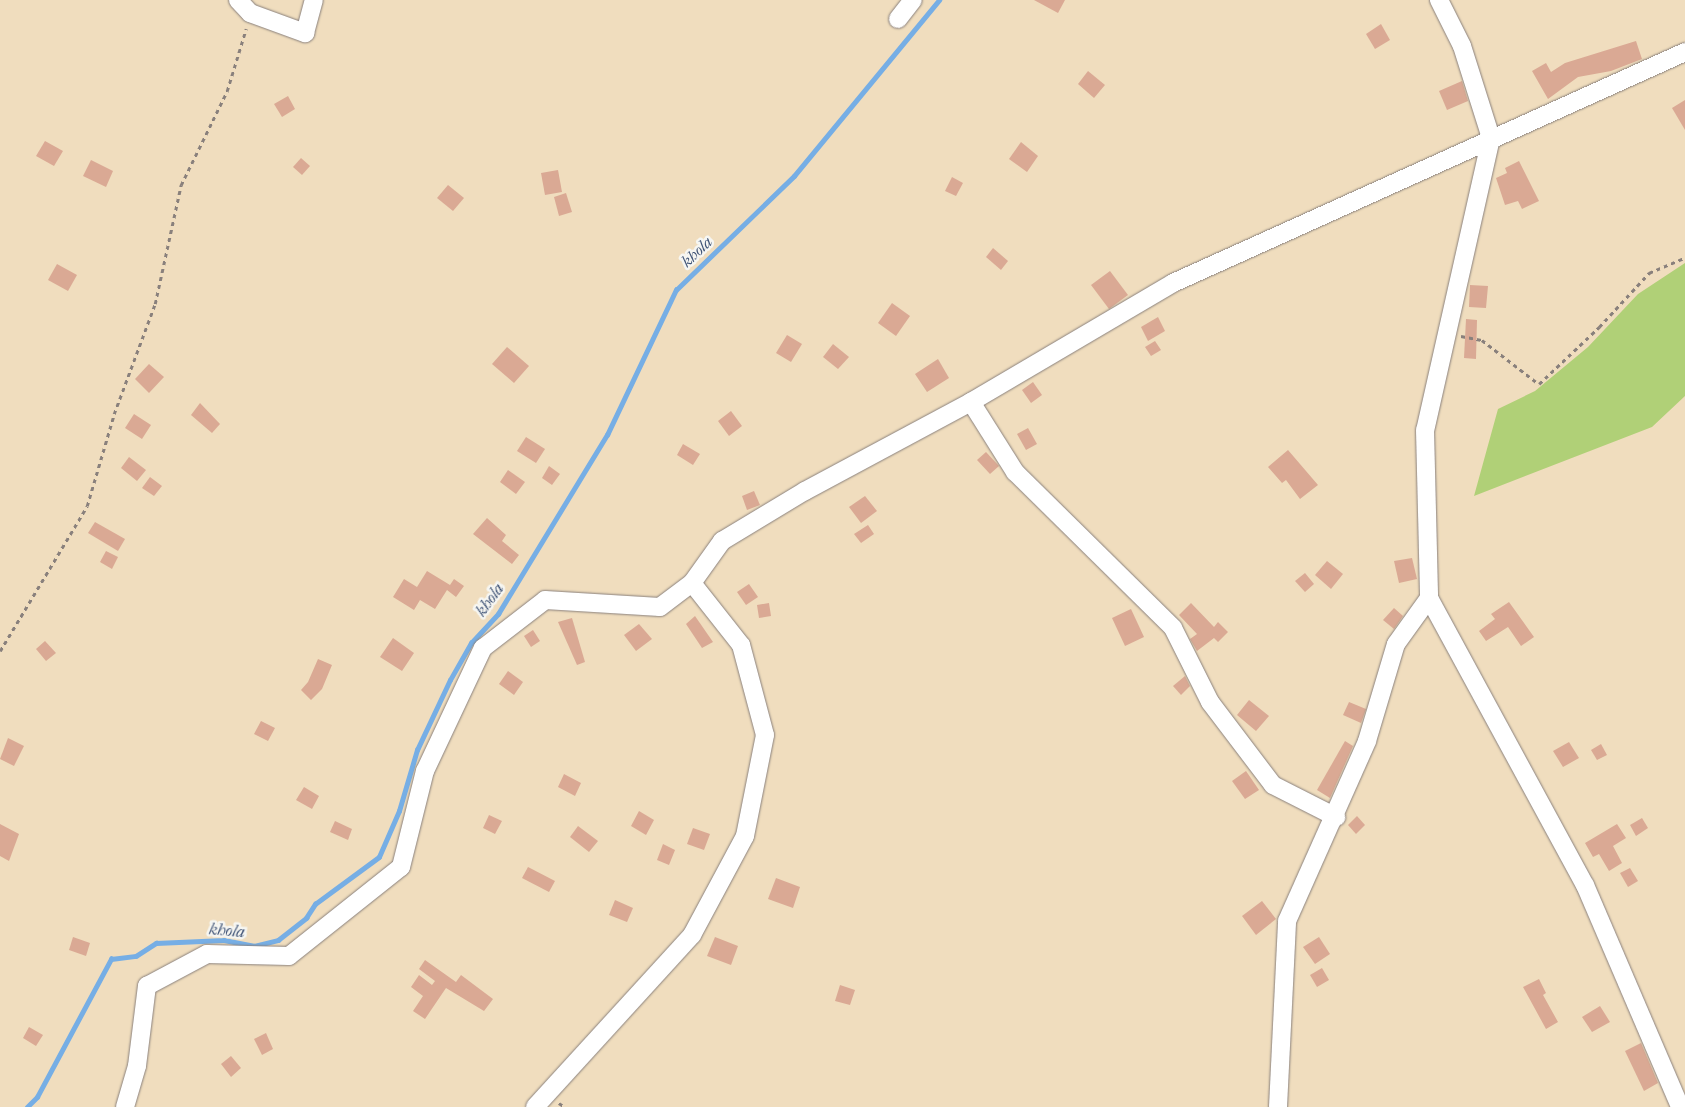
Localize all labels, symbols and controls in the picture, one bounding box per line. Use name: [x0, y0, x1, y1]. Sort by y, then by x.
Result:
water label: khola: [678, 233, 716, 271]
water label: khola: [472, 580, 508, 620]
water label: khola: [208, 920, 246, 942]

